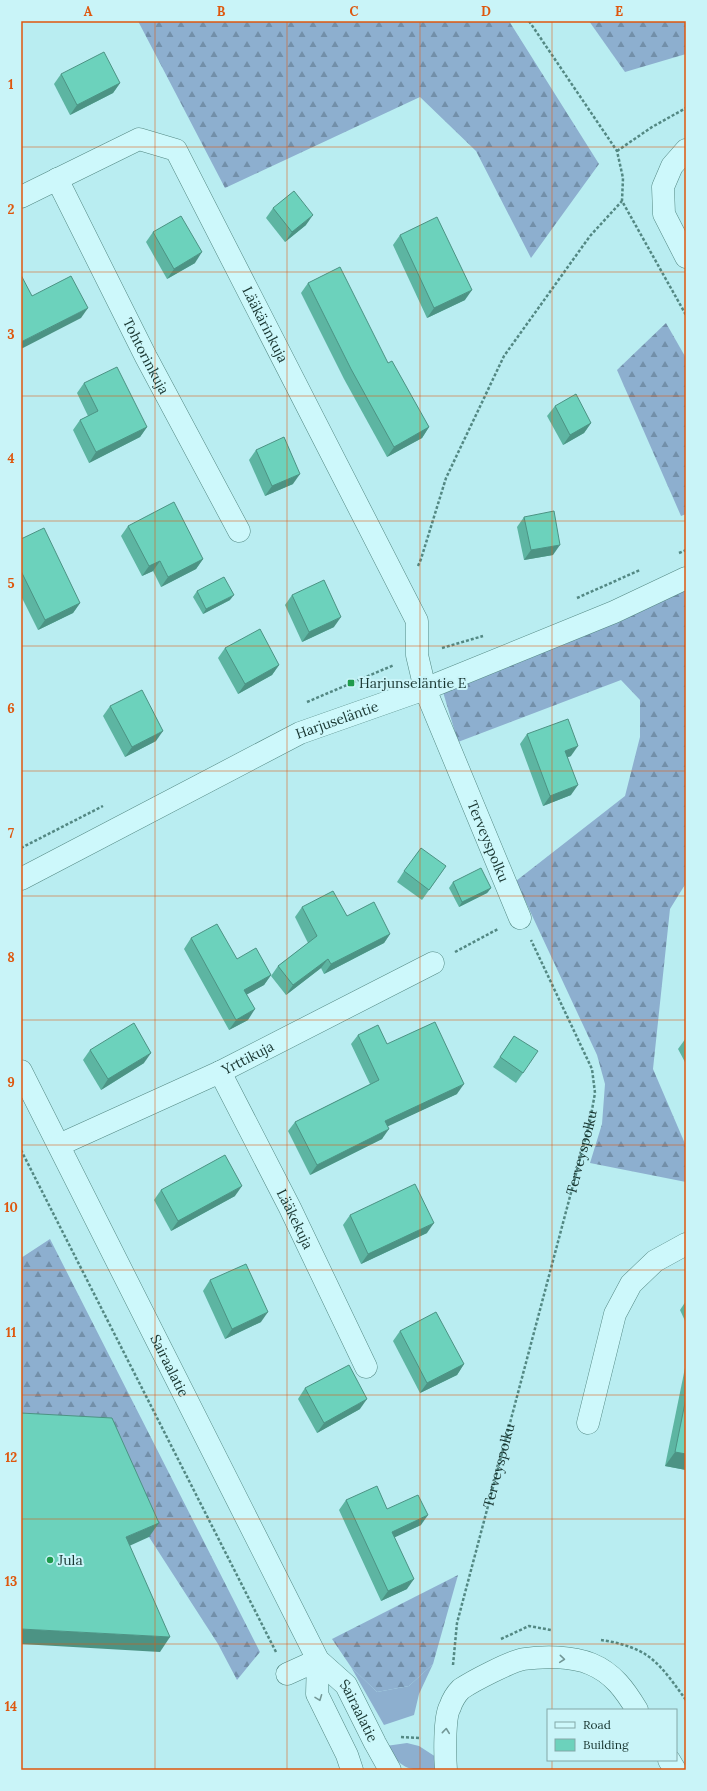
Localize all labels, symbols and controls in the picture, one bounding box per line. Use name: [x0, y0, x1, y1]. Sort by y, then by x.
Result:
text: A: [84, 3, 93, 20]
text: B: [217, 3, 226, 20]
text: C: [350, 3, 359, 20]
text: D: [481, 3, 491, 20]
text: E: [615, 3, 623, 20]
text: 1: [8, 76, 14, 93]
text: 2: [8, 201, 15, 218]
street label: Lääkärinkuja: [238, 283, 292, 365]
street label: Tohtorinkuja: [119, 315, 173, 397]
text: 3: [7, 326, 15, 343]
text: 4: [7, 450, 15, 467]
text: 5: [7, 575, 15, 592]
place label: Harjunseläntie E: [359, 674, 467, 692]
marker: Harjunseläntie E: [346, 678, 356, 688]
street label: Harjuseläntie: [293, 697, 381, 743]
text: 6: [7, 700, 15, 717]
street label: Terveyspolku: [463, 798, 513, 885]
text: 7: [8, 825, 14, 842]
text: 8: [7, 949, 15, 966]
street label: Yrttikuja: [218, 1037, 277, 1079]
text: 9: [7, 1074, 15, 1091]
street label: Terveyspolku: [562, 1109, 601, 1197]
street label: Lääkekuja: [273, 1186, 317, 1252]
text: 10: [4, 1199, 18, 1216]
text: 11: [6, 1324, 16, 1341]
street label: Sairaalatie: [146, 1331, 193, 1400]
street label: Terveyspolku: [479, 1421, 519, 1510]
text: 12: [5, 1449, 17, 1466]
place label: Jula: [57, 1551, 83, 1569]
marker: Jula: [45, 1555, 55, 1565]
text: 13: [5, 1573, 17, 1590]
one-way arrow: [559, 1654, 565, 1663]
street label: Sairaalatie: [336, 1675, 382, 1745]
one-way arrow: [315, 1694, 323, 1701]
text: 14: [5, 1698, 17, 1715]
legend: [547, 1709, 677, 1761]
text: Road: [583, 1717, 611, 1732]
one-way arrow: [442, 1728, 451, 1734]
text: Building: [583, 1737, 629, 1752]

